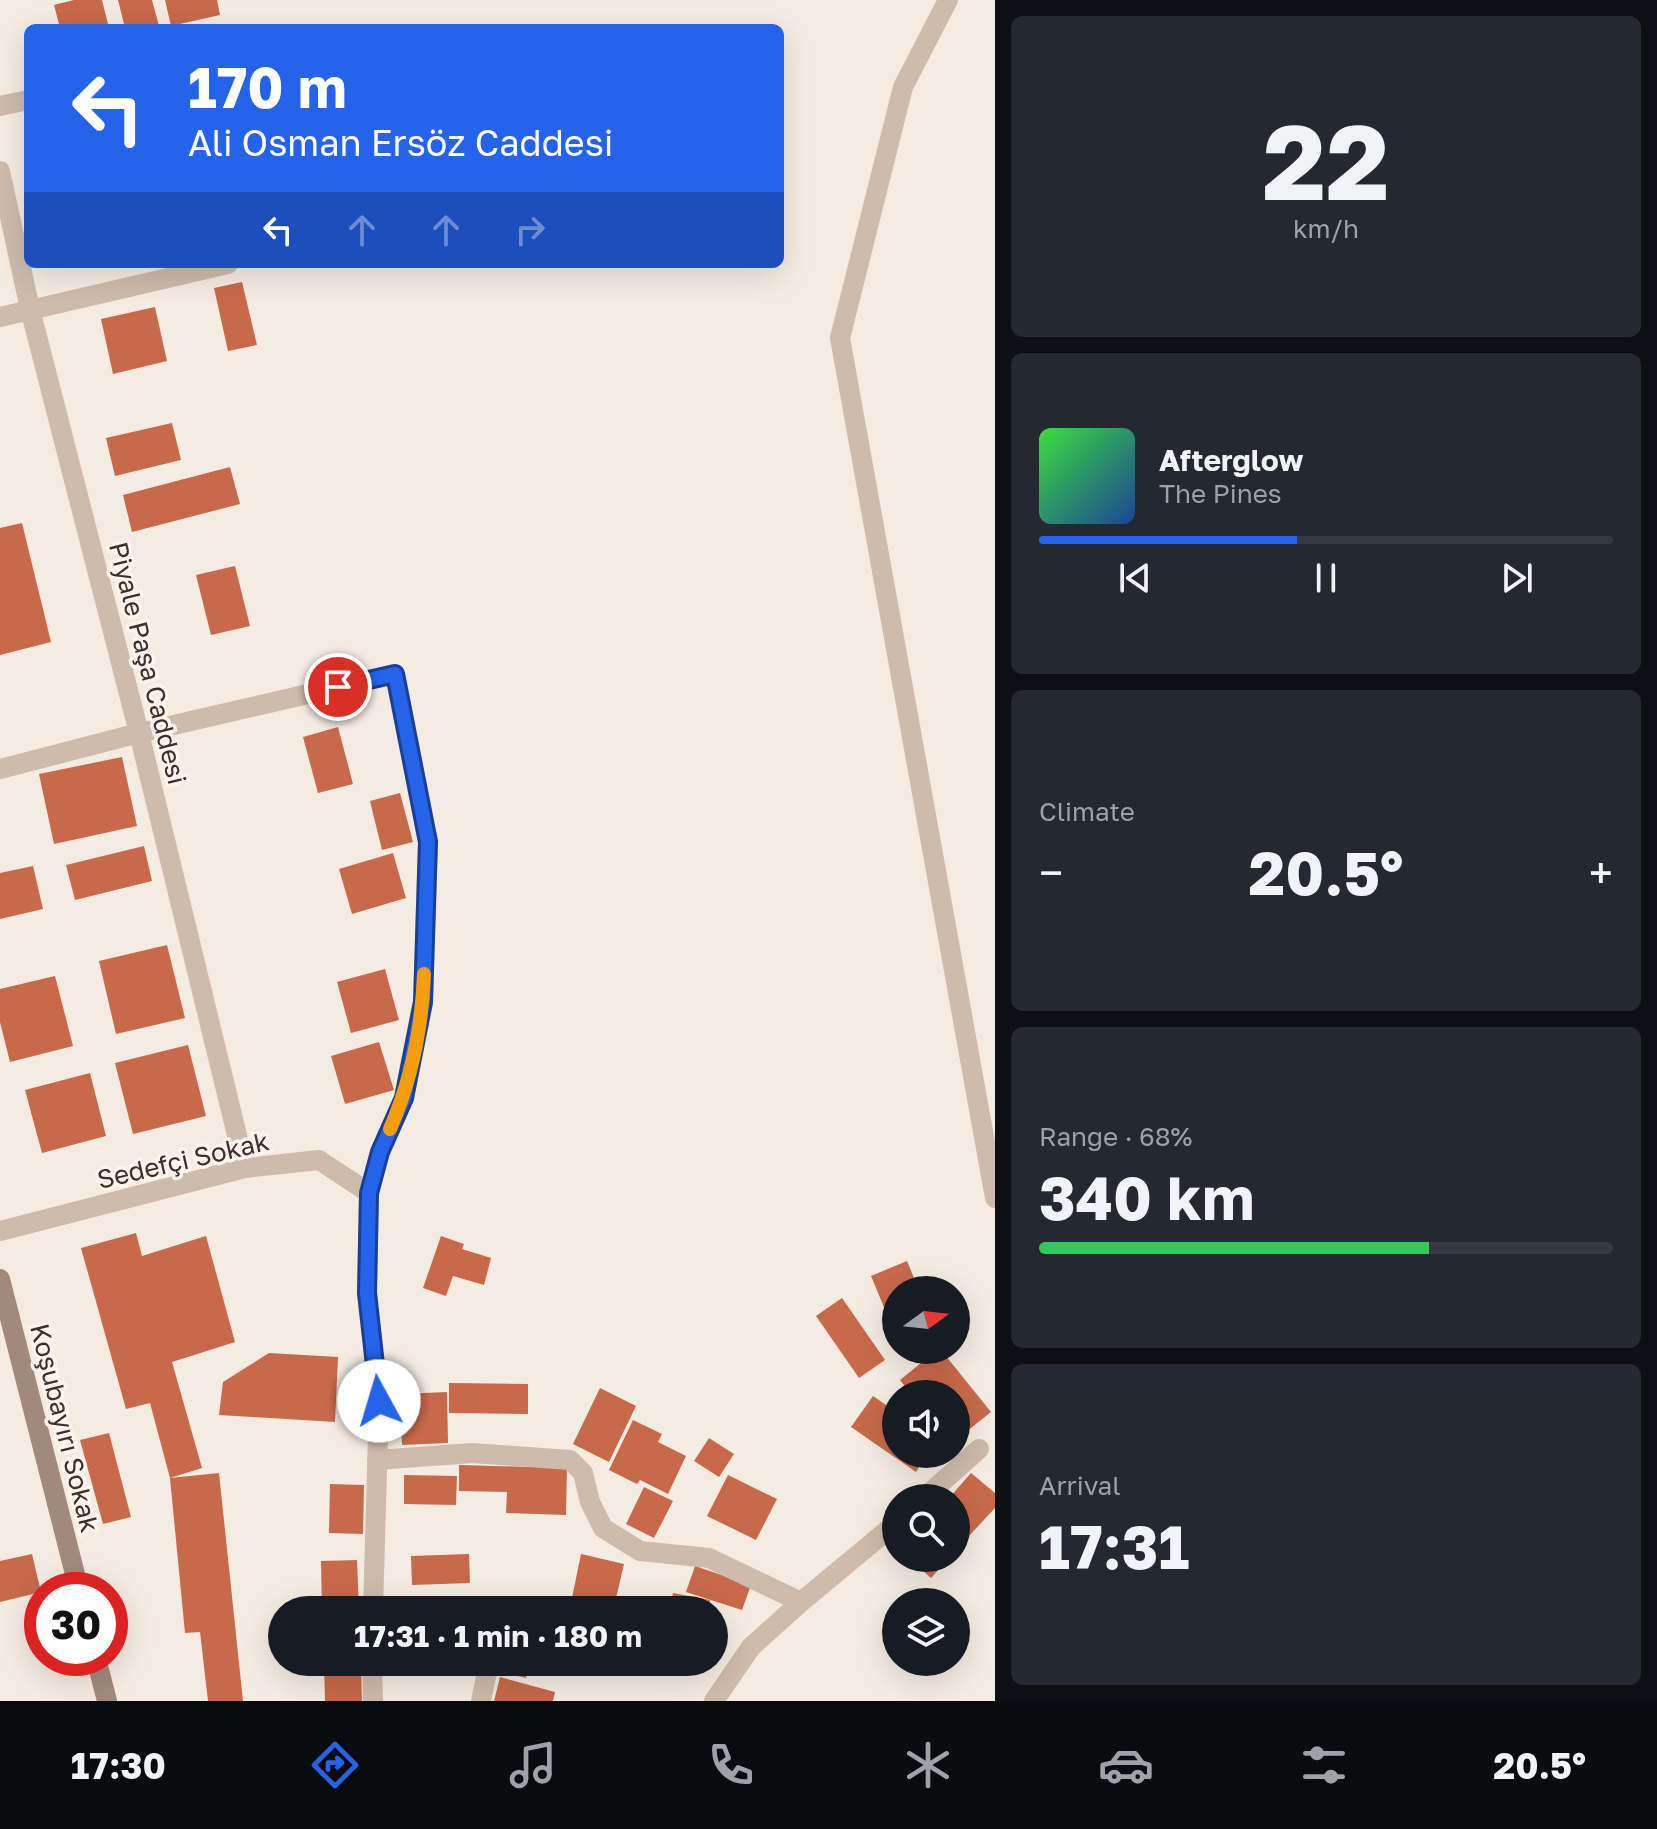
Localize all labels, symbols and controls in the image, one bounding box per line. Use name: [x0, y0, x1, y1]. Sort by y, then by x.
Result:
text: 170 m: [188, 53, 347, 120]
icon: left: [56, 56, 160, 160]
text: 22: [1263, 98, 1389, 223]
text: Ali Osman Ersöz Caddesi: [188, 121, 613, 164]
icon: left: [256, 208, 300, 252]
icon: ahead: [340, 208, 384, 252]
icon: ahead: [424, 208, 468, 252]
icon: right: [508, 208, 552, 252]
text: km/h: [1293, 213, 1359, 244]
text: Afterglow: [1159, 442, 1303, 478]
text: The Pines: [1159, 478, 1282, 509]
street label: Piyale Paşa Caddesi: [103, 539, 193, 787]
icon: previous: [1113, 556, 1157, 600]
icon: pause: [1304, 556, 1348, 600]
icon: next: [1495, 556, 1539, 600]
pin: [304, 653, 372, 721]
icon: arrive: [316, 665, 360, 709]
text: Climate: [1039, 796, 1135, 827]
text: 20.5°: [1249, 836, 1403, 908]
text: −: [1039, 846, 1063, 899]
text: +: [1589, 846, 1613, 899]
text: Range · 68%: [1039, 1121, 1192, 1152]
street label: Sedefçi Sokak: [94, 1125, 272, 1195]
text: 340 km: [1039, 1161, 1254, 1233]
north arrow: [882, 1276, 970, 1364]
map controls: [882, 1276, 970, 1676]
street label: Koşubayırı Sokak: [24, 1320, 106, 1536]
position arrow: [337, 1359, 421, 1443]
button: sound: [882, 1380, 970, 1468]
text: Arrival: [1039, 1470, 1120, 1501]
button: search: [882, 1484, 970, 1572]
text: 17:31: [1039, 1510, 1189, 1582]
speed limit sign: 30: [24, 1572, 128, 1676]
button: layers: [882, 1588, 970, 1676]
text: 17:31 · 1 min · 180 m: [354, 1618, 642, 1654]
icon: directions: [307, 1737, 363, 1793]
icon: music: [505, 1737, 561, 1793]
icon: phone: [703, 1737, 759, 1793]
icon: climate: [900, 1737, 956, 1793]
icon: car: [1098, 1737, 1154, 1793]
icon: filters: [1296, 1737, 1352, 1793]
text: 17:30: [71, 1744, 166, 1787]
text: 20.5°: [1493, 1744, 1586, 1787]

